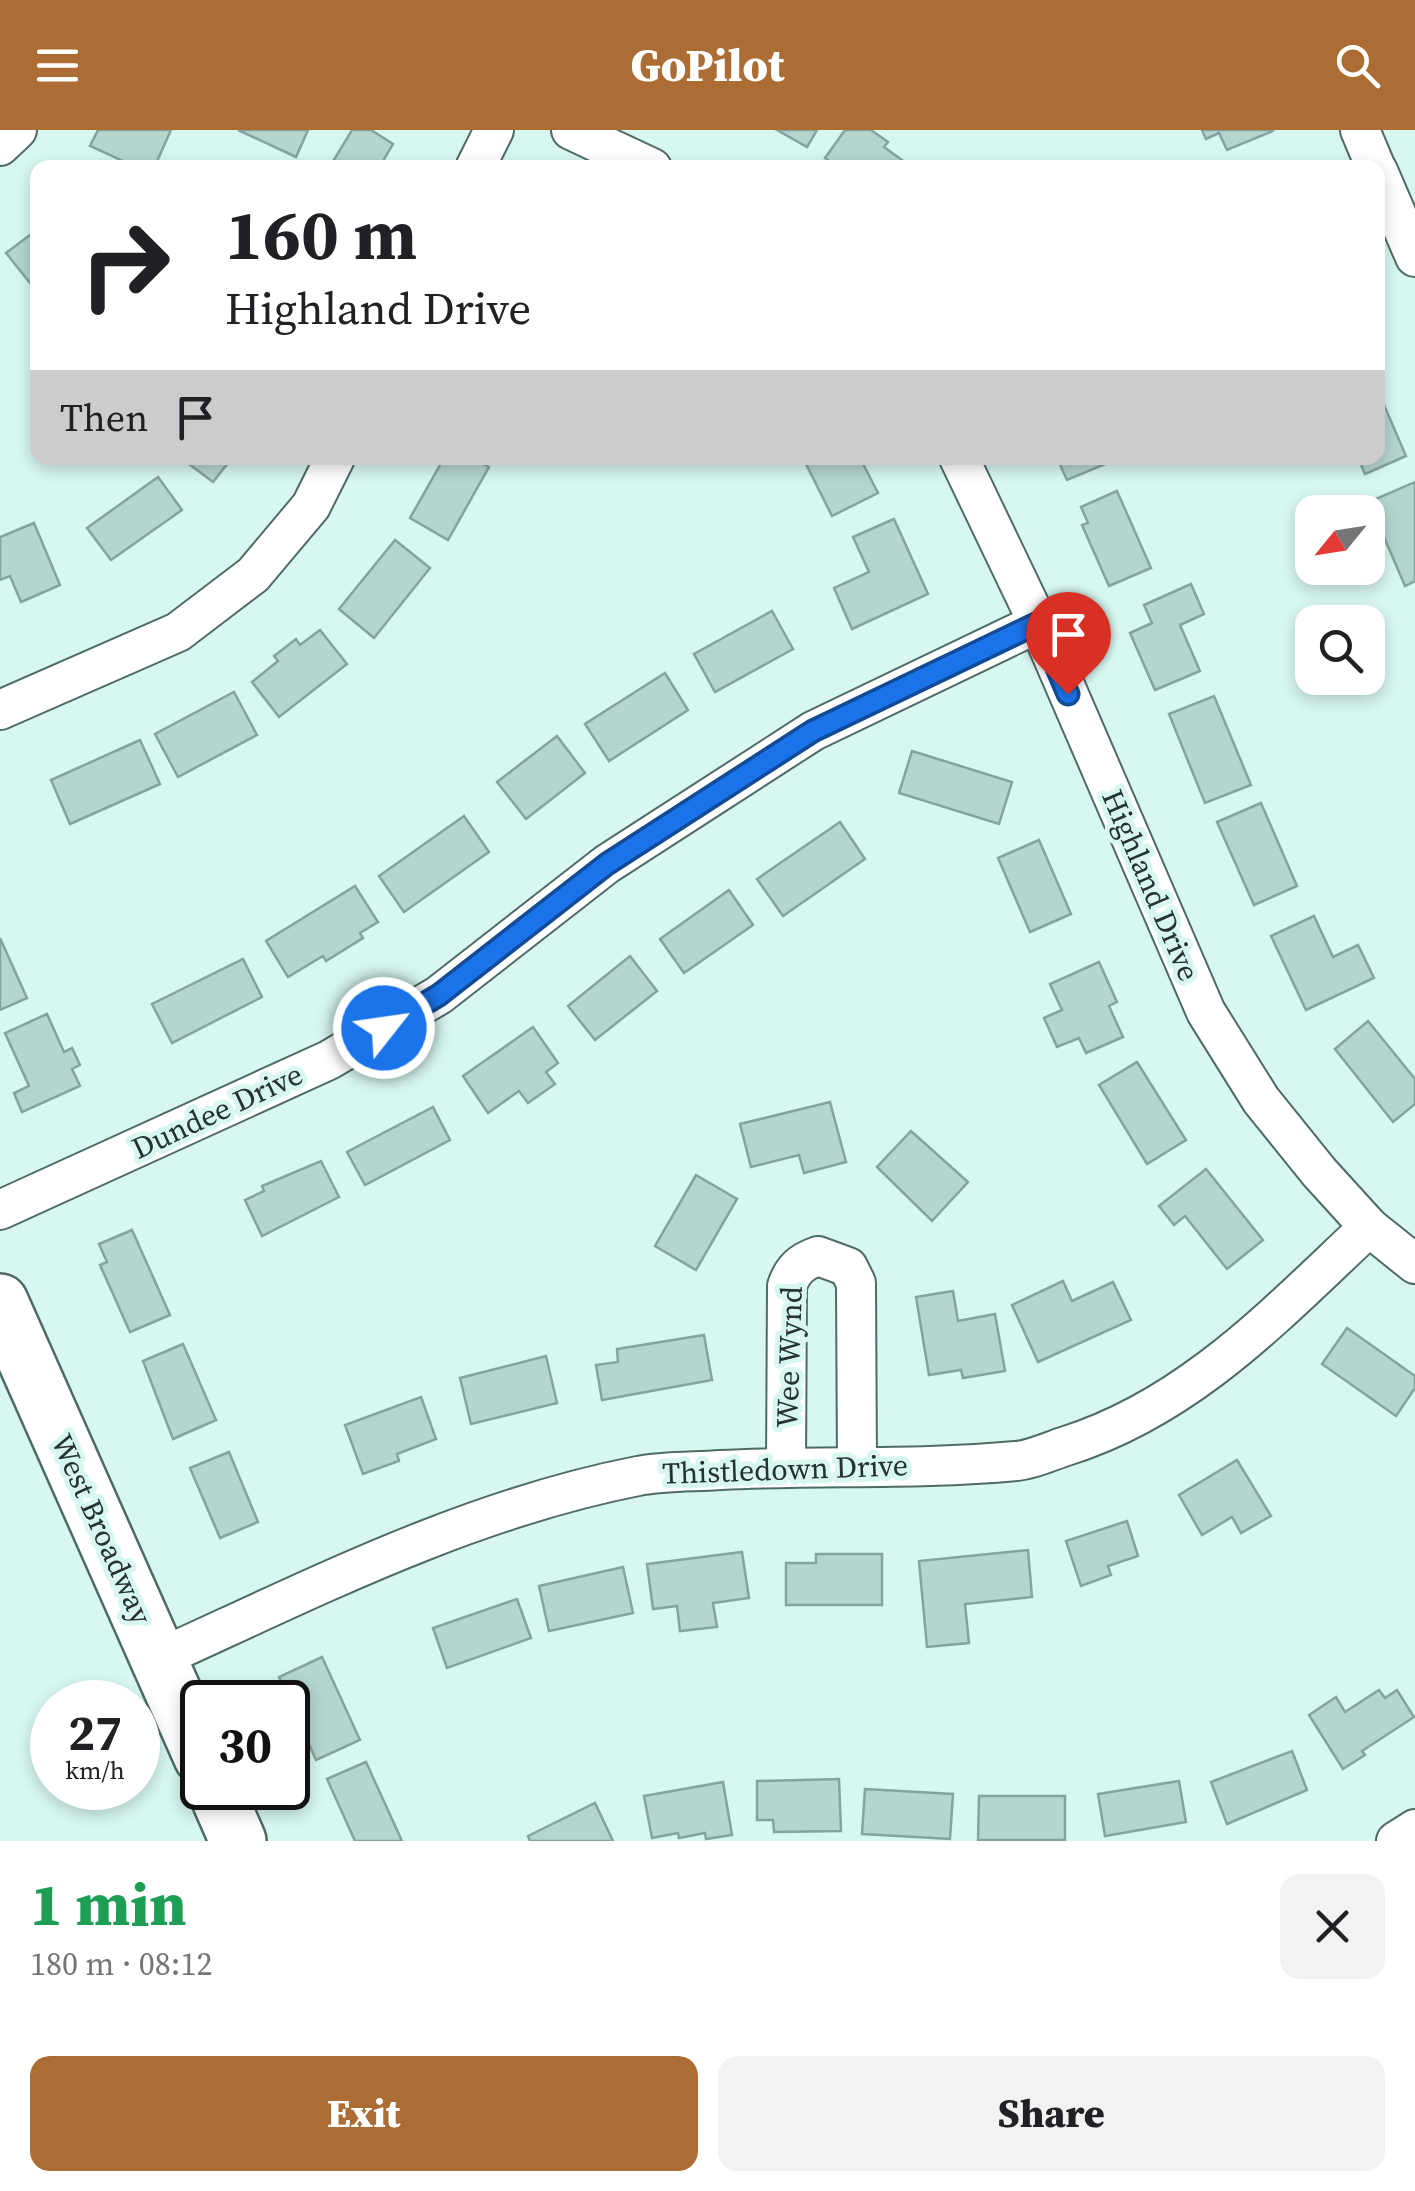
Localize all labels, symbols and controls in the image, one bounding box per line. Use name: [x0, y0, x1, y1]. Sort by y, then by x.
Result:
text: GoPilot: [631, 34, 785, 96]
icon: menu: [30, 38, 85, 93]
icon: search: [1330, 38, 1385, 93]
text: 160 m: [225, 186, 417, 282]
icon: right: [60, 200, 190, 330]
text: Highland Drive: [225, 277, 531, 339]
icon: arrive: [168, 390, 223, 445]
text: Then: [60, 392, 148, 444]
north arrow: [1295, 495, 1385, 585]
map controls: [1295, 495, 1385, 695]
pin: [1026, 592, 1111, 695]
button: search: [1295, 605, 1385, 695]
icon: arrive: [1041, 607, 1096, 662]
street label: Highland Drive: [1092, 783, 1210, 987]
position arrow: [332, 976, 436, 1080]
street label: Dundee Drive: [125, 1054, 309, 1168]
street label: Wee Wynd: [766, 1286, 812, 1428]
street label: West Broadway: [42, 1427, 163, 1631]
street label: Thistledown Drive: [661, 1444, 909, 1494]
speed limit sign: 30: [180, 1680, 310, 1810]
text: 27: [68, 1698, 122, 1767]
text: km/h: [65, 1753, 125, 1787]
text: 1 min: [30, 1863, 186, 1945]
button: close: [1280, 1874, 1385, 1979]
text: 180 m · 08:12: [30, 1942, 212, 1986]
button: Exit: [30, 2056, 698, 2171]
button: Share: [718, 2056, 1385, 2171]

